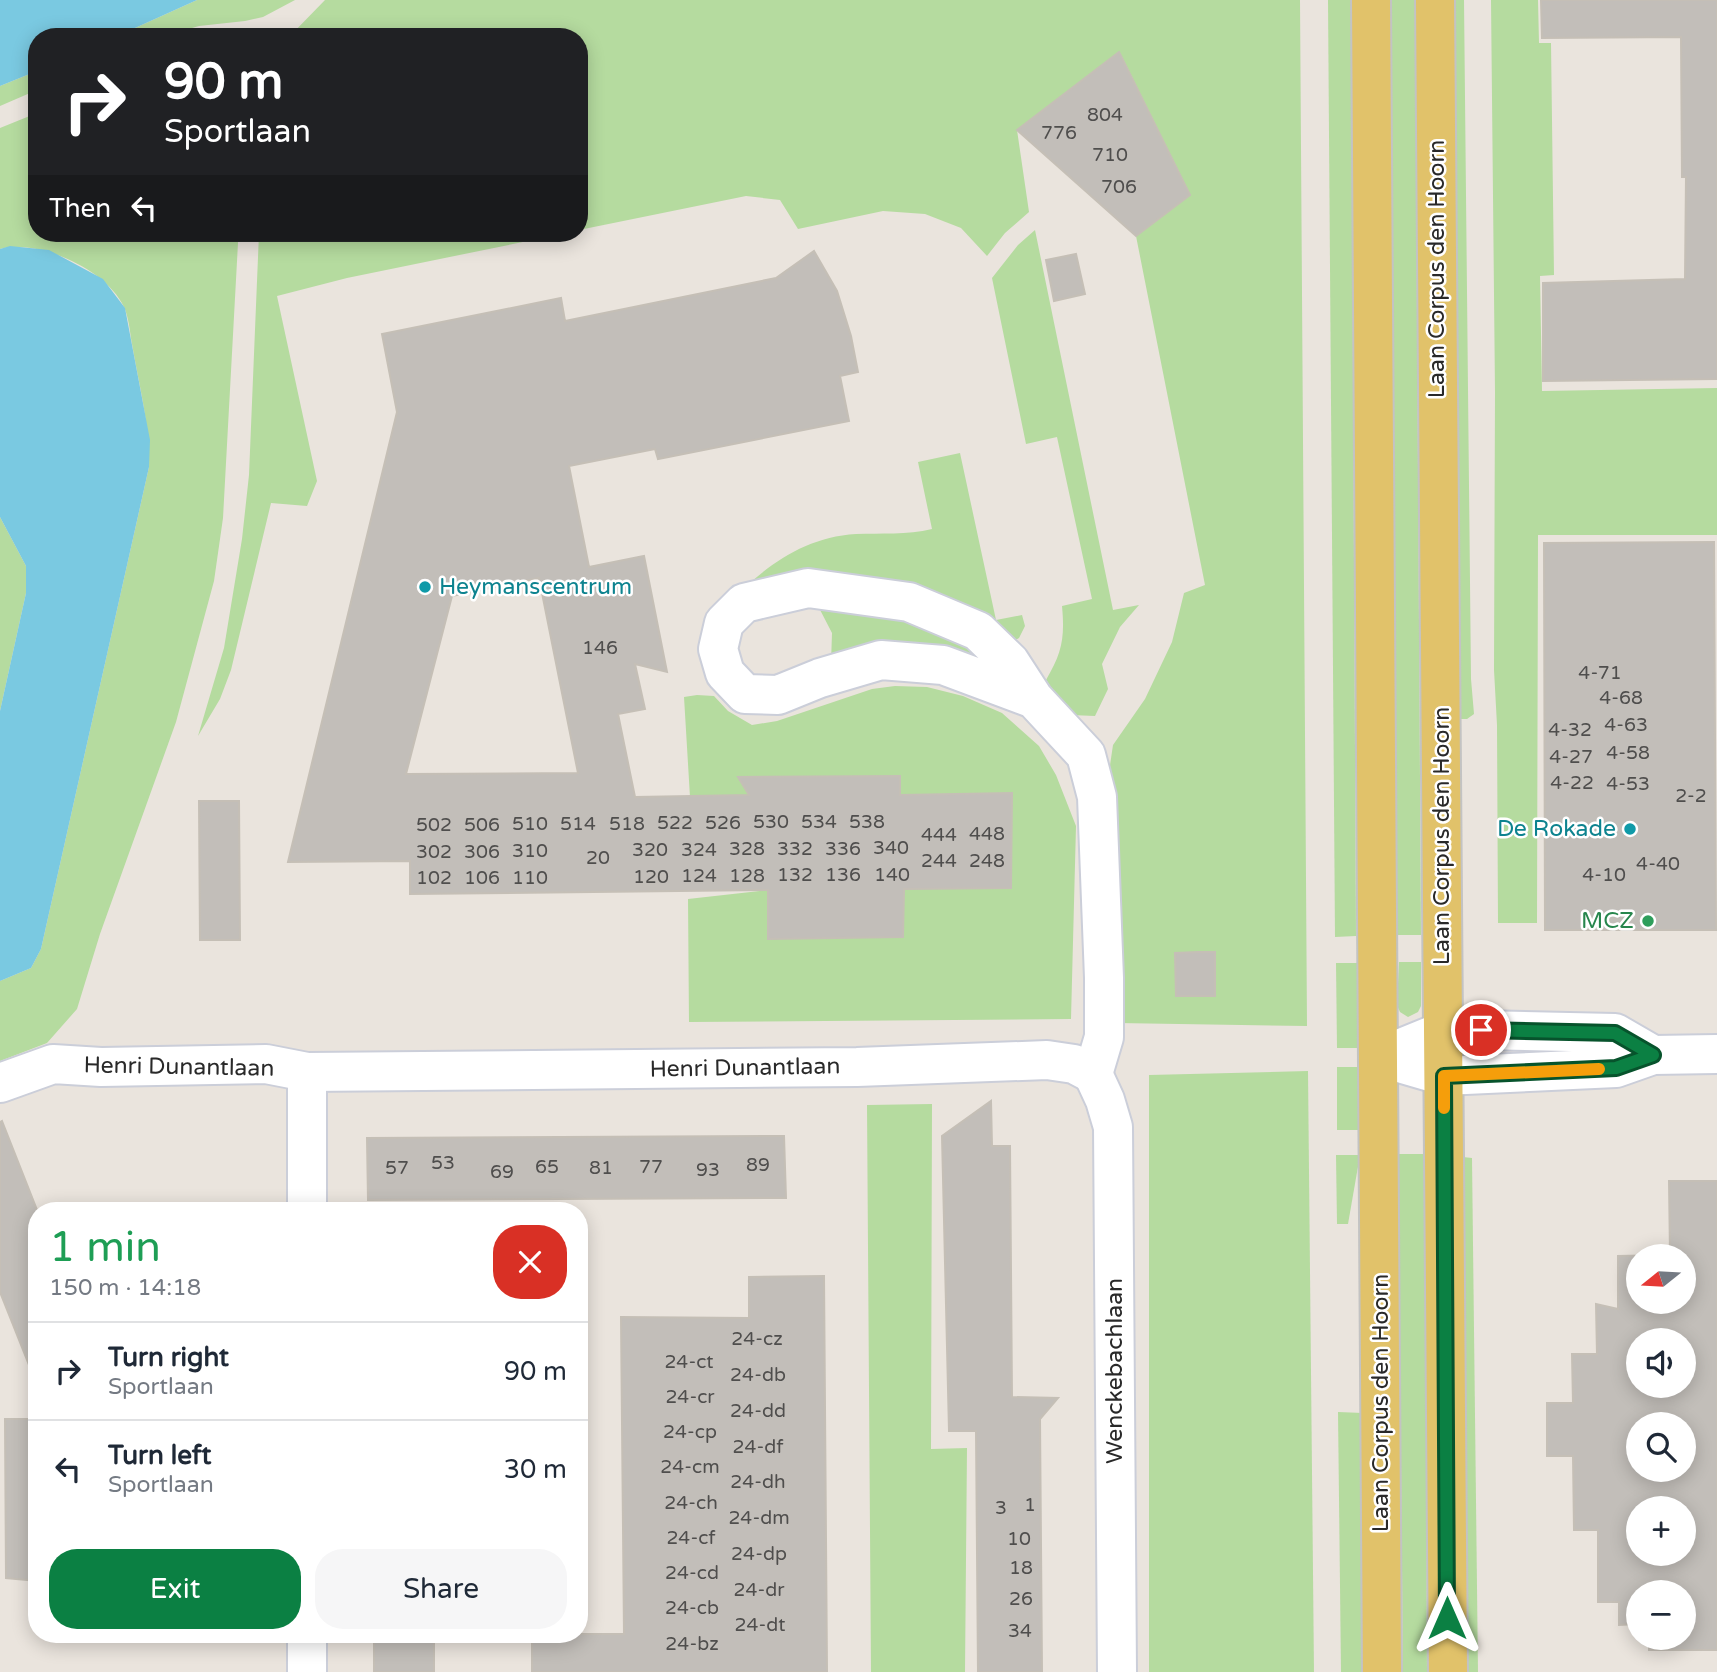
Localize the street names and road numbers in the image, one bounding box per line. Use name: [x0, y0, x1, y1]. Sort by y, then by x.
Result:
street label: Laan Corpus den Hoorn: [1423, 140, 1451, 398]
street label: Laan Corpus den Hoorn: [1428, 707, 1456, 965]
street label: Henri Dunantlaan: [83, 1051, 275, 1083]
street label: Henri Dunantlaan: [649, 1052, 841, 1084]
street label: Laan Corpus den Hoorn: [1367, 1274, 1395, 1532]
street label: Wenckebachlaan: [1101, 1278, 1129, 1464]

